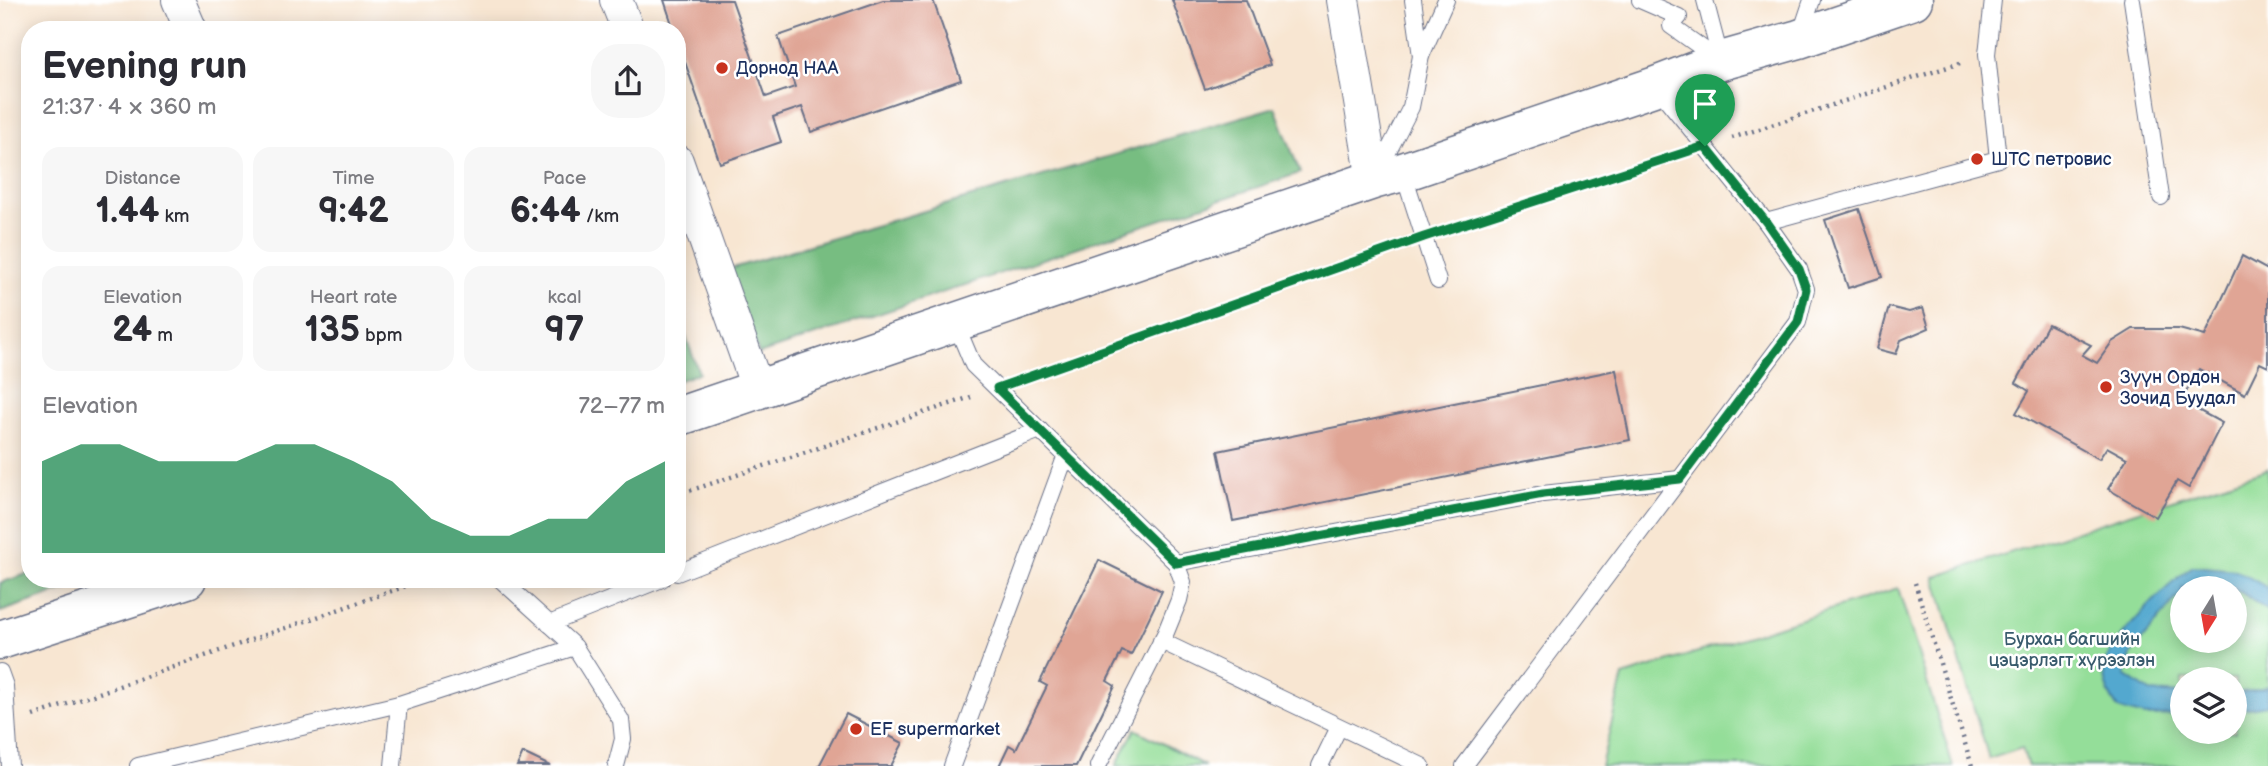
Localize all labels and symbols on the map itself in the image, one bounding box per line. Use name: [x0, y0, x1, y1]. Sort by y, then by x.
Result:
place label: Дорнод НАА: [736, 58, 838, 79]
marker: Дорнод НАА: [714, 60, 730, 76]
pin: [1675, 74, 1735, 146]
place label: ШТС петровис: [1991, 149, 2112, 170]
marker: ШТС петровис: [1969, 151, 1985, 167]
place label: Зүүн Ордон Зочид Буудал: [2120, 367, 2236, 409]
marker: Зүүн Ордон Зочид Буудал: [2098, 379, 2114, 395]
north arrow: [2170, 576, 2247, 653]
park label: Бурхан багшийн цэцэрлэгт хүрээлэн: [1989, 629, 2155, 671]
place label: EF supermarket: [870, 719, 1001, 740]
marker: EF supermarket: [848, 721, 864, 737]

